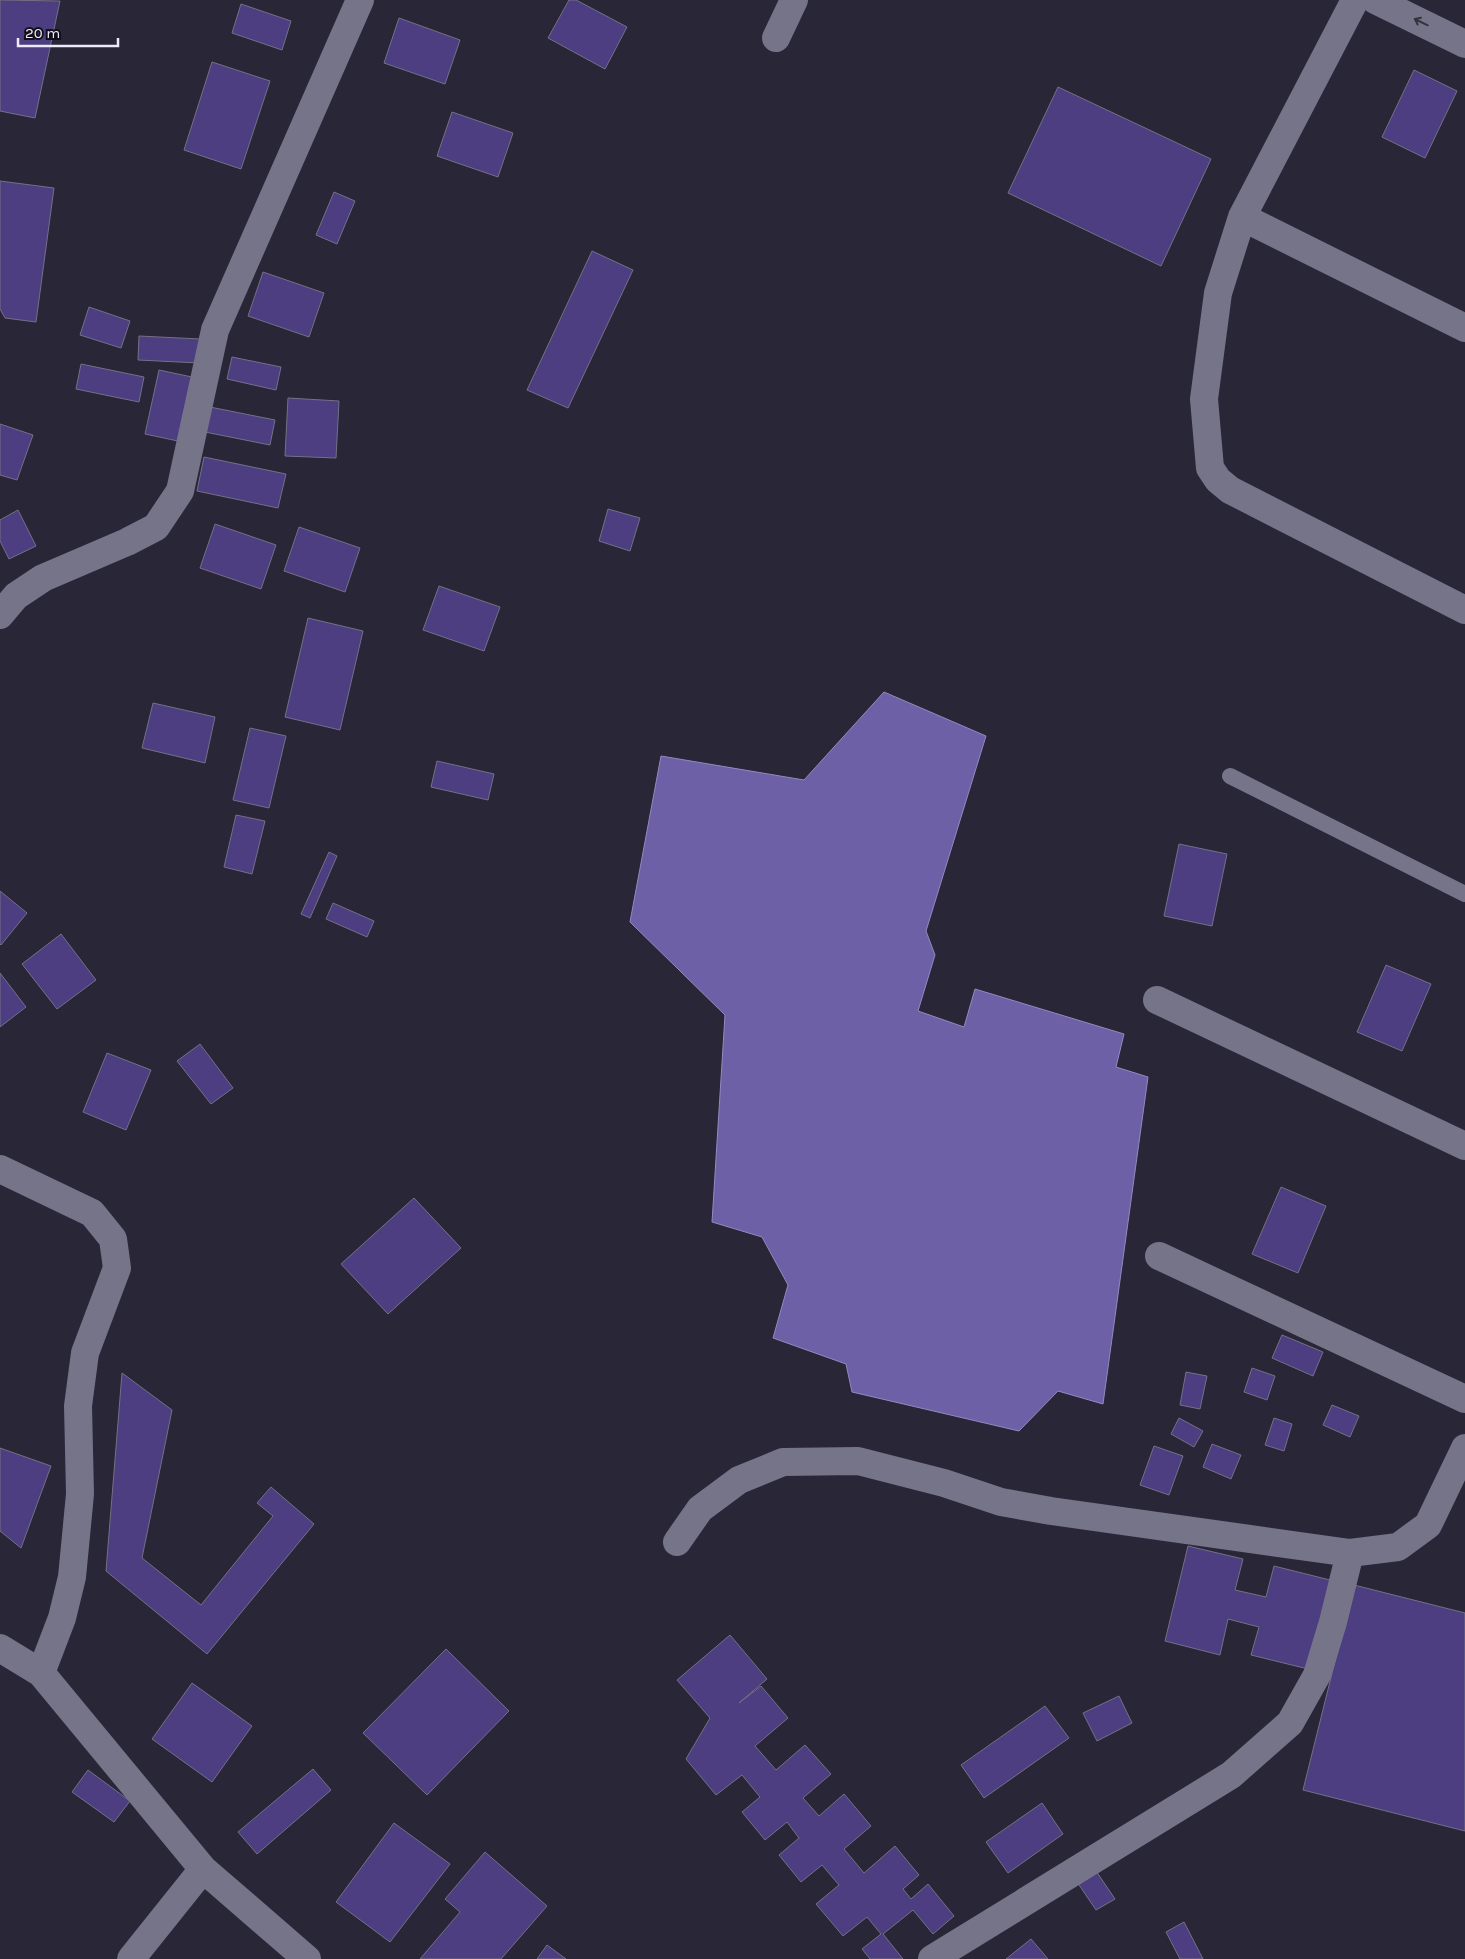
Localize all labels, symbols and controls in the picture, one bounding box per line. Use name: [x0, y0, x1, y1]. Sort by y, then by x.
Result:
scale bar: [18, 15, 118, 47]
one-way arrow: [1414, 17, 1429, 27]
text: 20 m: [25, 24, 60, 42]

